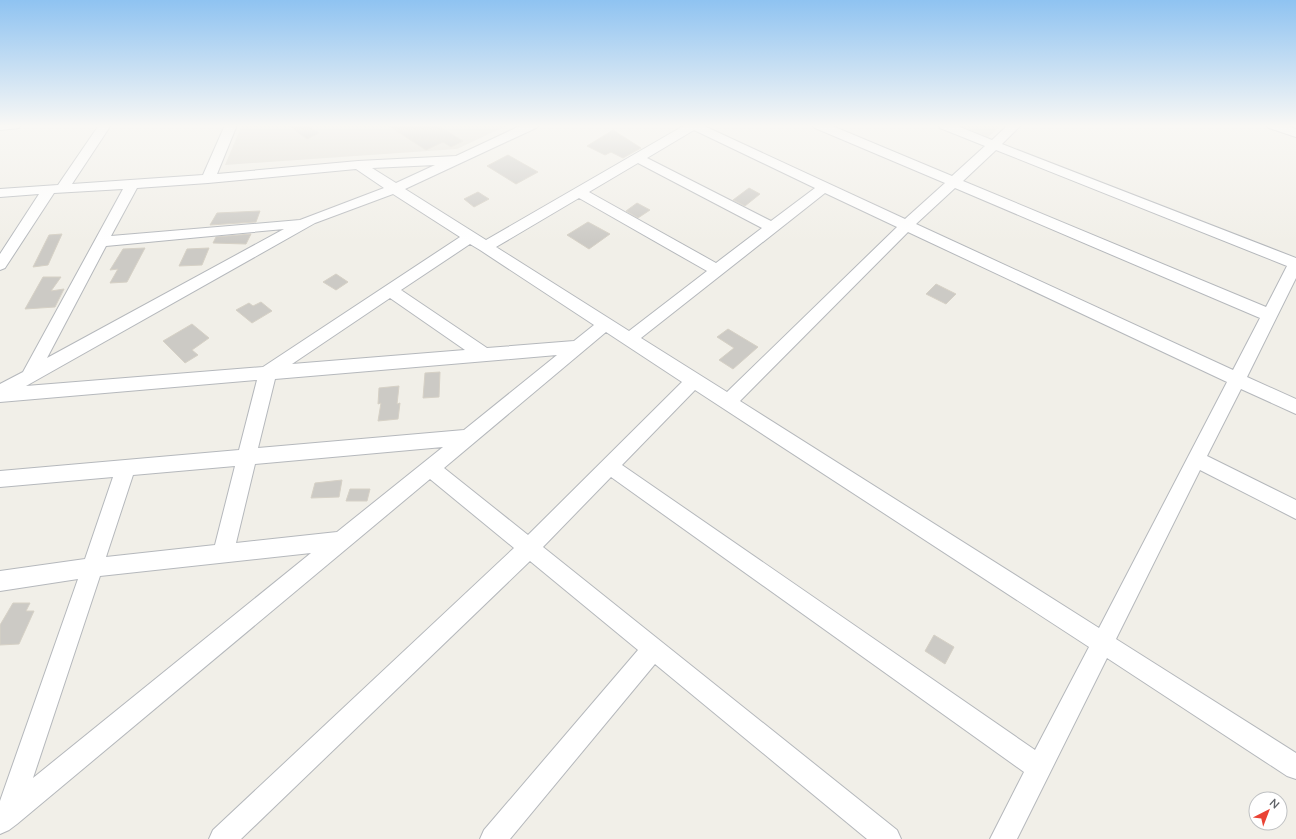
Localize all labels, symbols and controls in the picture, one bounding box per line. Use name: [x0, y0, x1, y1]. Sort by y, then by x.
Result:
north arrow: [1248, 791, 1288, 831]
text: N: [1268, 796, 1283, 811]

